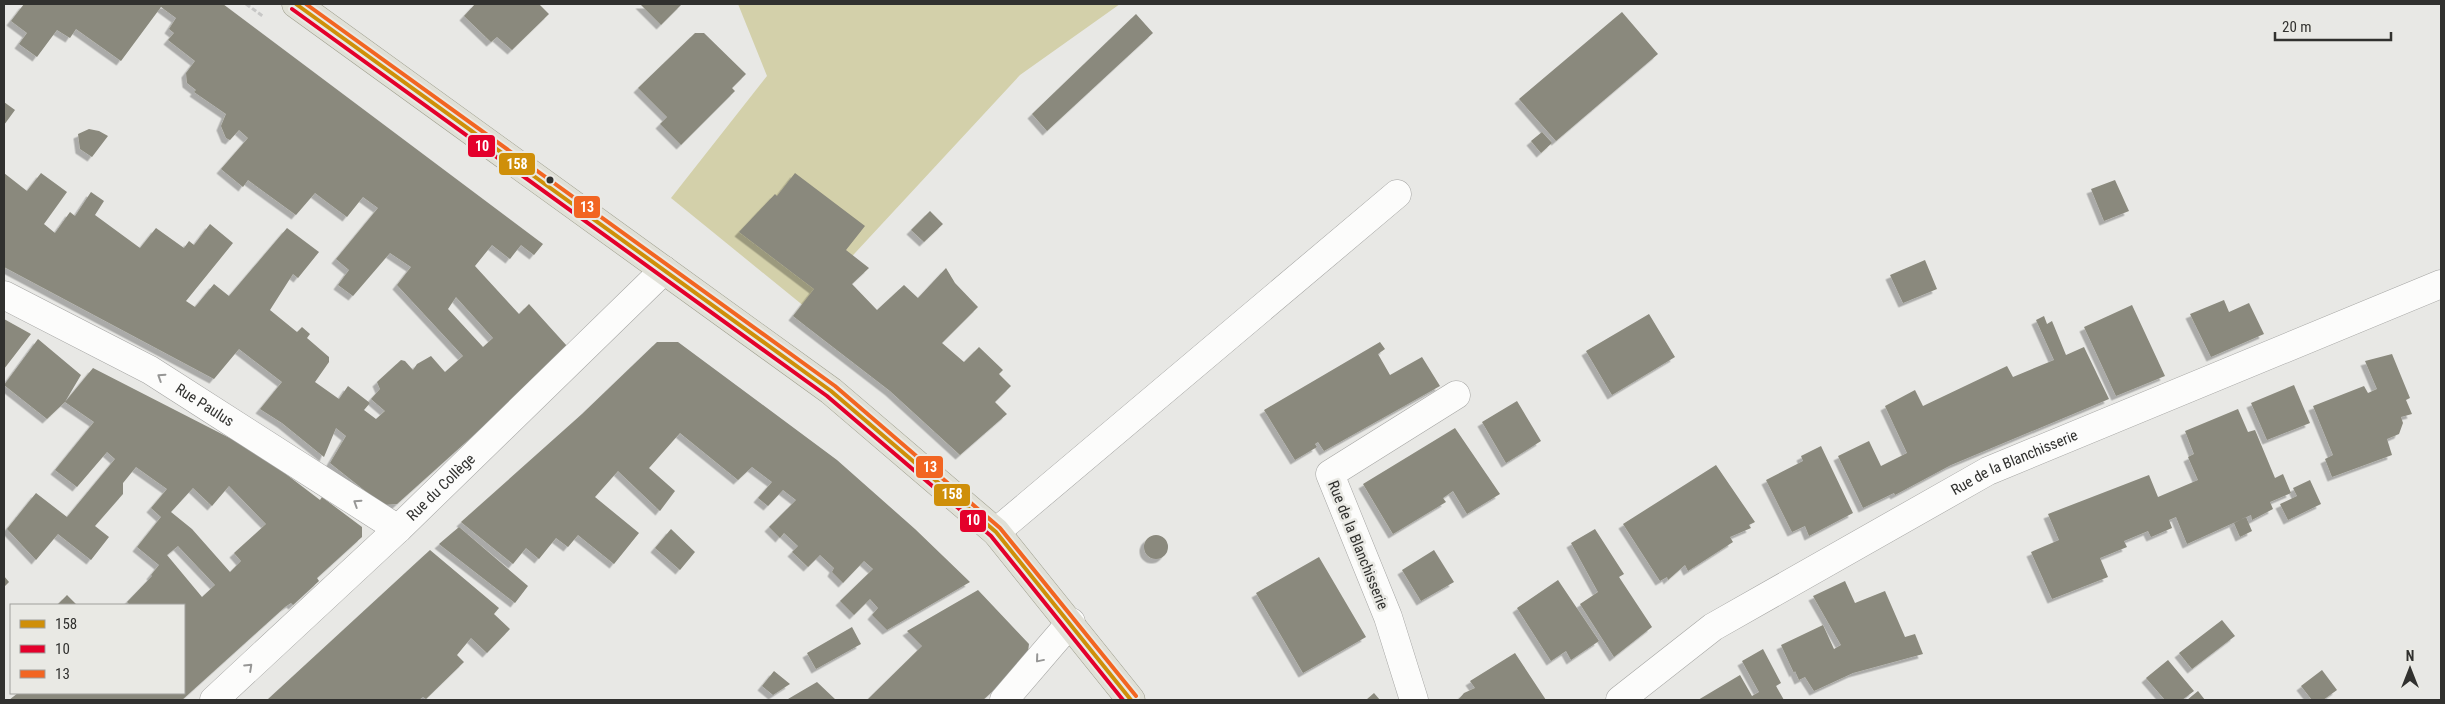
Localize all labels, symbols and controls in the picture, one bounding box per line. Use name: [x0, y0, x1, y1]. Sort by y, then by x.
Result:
scale bar: [2275, 10, 2391, 42]
text: 20 m: [2282, 18, 2312, 36]
line badge: 10: [467, 134, 496, 158]
text: 10: [475, 138, 489, 154]
line badge: 158: [498, 152, 536, 176]
text: 158: [506, 156, 528, 172]
unlabelled marker: [545, 175, 555, 185]
line badge: 13: [573, 195, 601, 219]
text: 13: [580, 199, 594, 215]
one-way arrow: [158, 374, 167, 384]
street label: Rue Paulus: [172, 380, 237, 430]
street label: Rue de la Blanchisserie: [1948, 426, 2080, 499]
street label: Rue du Collège: [403, 450, 479, 525]
line badge: 13: [915, 455, 944, 479]
text: 13: [923, 459, 937, 475]
street label: Rue de la Blanchisserie: [1324, 478, 1392, 612]
line badge: 158: [933, 483, 971, 507]
text: 158: [941, 486, 963, 502]
one-way arrow: [353, 500, 362, 509]
line badge: 10: [959, 509, 987, 533]
text: 10: [966, 512, 980, 528]
legend: [10, 604, 185, 694]
text: 158: [55, 615, 77, 633]
text: 10: [55, 640, 70, 658]
north arrow: [2385, 644, 2435, 694]
text: N: [2406, 648, 2414, 664]
one-way arrow: [1036, 654, 1045, 663]
one-way arrow: [244, 664, 253, 673]
text: 13: [55, 665, 70, 683]

